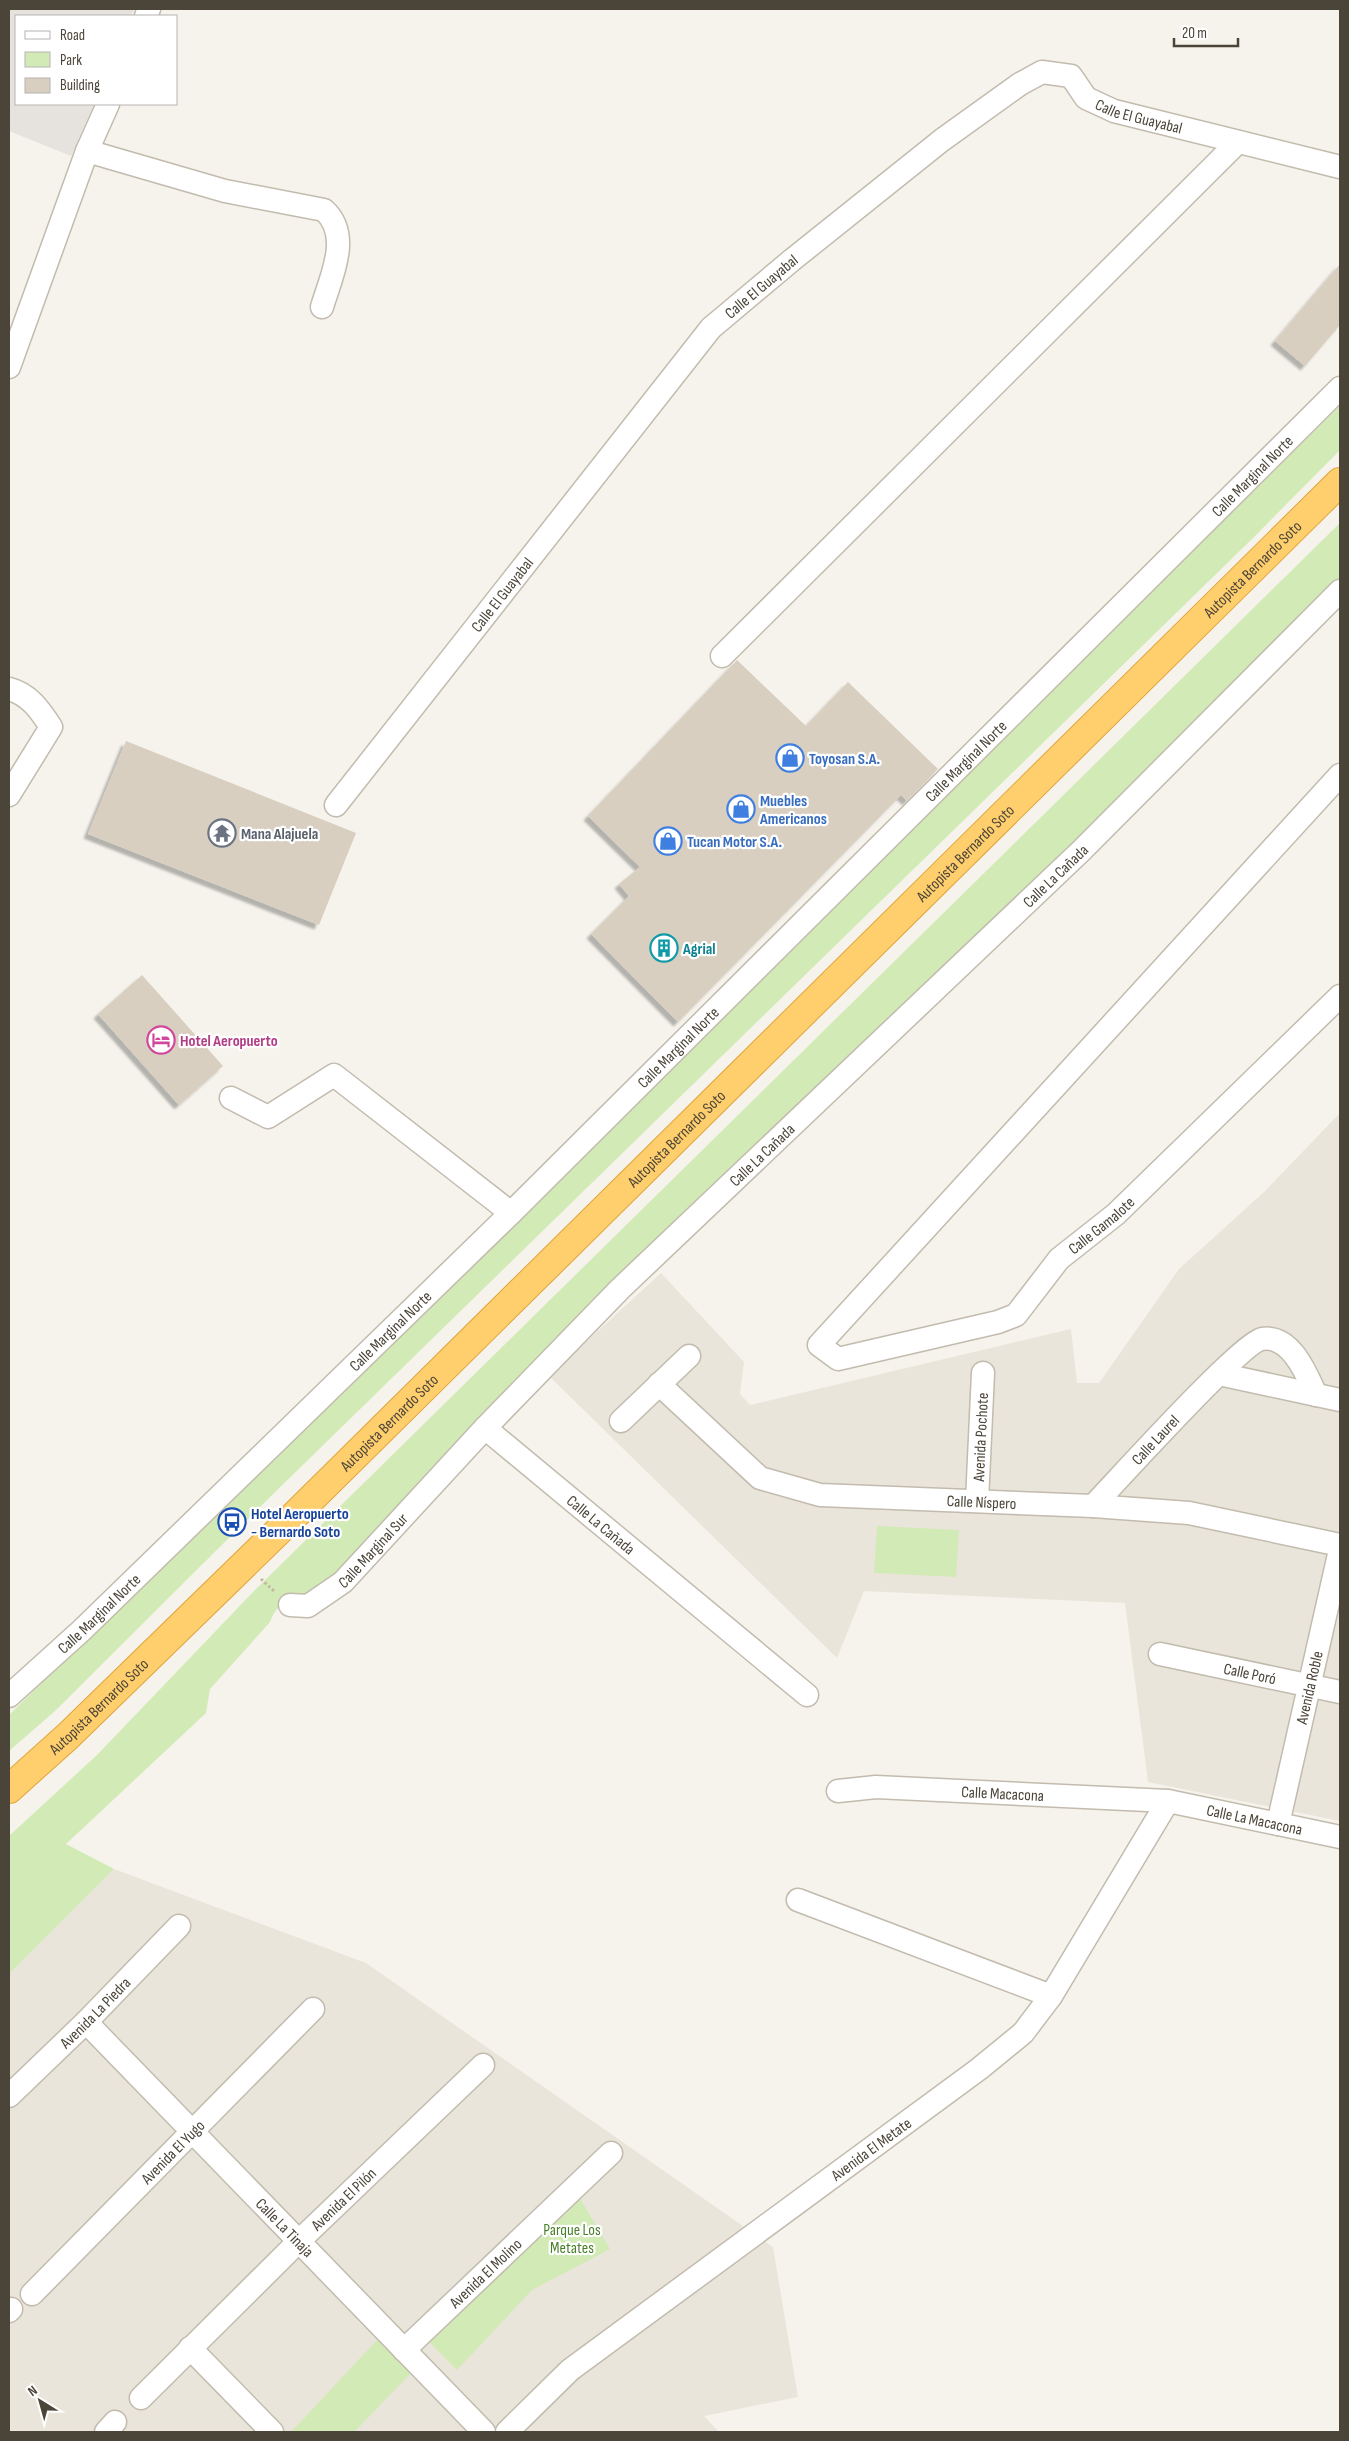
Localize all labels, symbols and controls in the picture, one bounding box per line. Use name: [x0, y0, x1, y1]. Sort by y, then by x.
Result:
legend: [15, 15, 178, 105]
scale bar: [1174, 15, 1238, 47]
text: 20 m: [1182, 24, 1207, 43]
text: Road: [60, 26, 85, 45]
text: Park: [60, 51, 82, 70]
text: Building: [60, 76, 100, 95]
street label: Calle El Guayabal: [1092, 96, 1184, 139]
street label: Calle El Guayabal: [722, 251, 802, 323]
street label: Calle Marginal Norte: [1208, 432, 1298, 521]
street label: Autopista Bernardo Soto: [1200, 517, 1306, 623]
street label: Calle El Guayabal: [468, 554, 538, 636]
street label: Calle Marginal Norte: [922, 717, 1011, 806]
shop icon: Toyosan S.A.: [775, 743, 805, 773]
place label: Toyosan S.A.: [809, 750, 880, 769]
place label: Muebles Americanos: [759, 792, 827, 829]
shop icon: Muebles Americanos: [726, 794, 756, 824]
street label: Autopista Bernardo Soto: [912, 801, 1019, 907]
temple icon: Mana Alajuela: [207, 818, 237, 848]
place label: Mana Alajuela: [241, 825, 318, 844]
shop icon: Tucan Motor S.A.: [653, 826, 683, 856]
place label: Tucan Motor S.A.: [687, 833, 782, 852]
street label: Calle La Cañada: [1020, 841, 1093, 912]
building icon: Agrial: [649, 933, 679, 963]
place label: Agrial: [682, 940, 715, 959]
street label: Calle Marginal Norte: [634, 1004, 724, 1093]
hotel icon: Hotel Aeropuerto: [146, 1025, 176, 1055]
place label: Hotel Aeropuerto: [180, 1032, 278, 1051]
street label: Autopista Bernardo Soto: [623, 1087, 730, 1193]
street label: Calle La Cañada: [726, 1120, 799, 1191]
street label: Calle Gamalote: [1065, 1193, 1139, 1259]
street label: Calle Marginal Norte: [346, 1287, 436, 1376]
street label: Autopista Bernardo Soto: [336, 1371, 443, 1477]
street label: Avenida Pochote: [970, 1392, 993, 1483]
street label: Calle Laurel: [1128, 1412, 1184, 1469]
street label: Calle La Cañada: [562, 1492, 638, 1559]
street label: Calle Níspero: [946, 1492, 1017, 1514]
place label: Hotel Aeropuerto - Bernardo Soto: [251, 1505, 349, 1542]
bus stop icon: Hotel Aeropuerto - Bernardo Soto: [217, 1507, 247, 1537]
street label: Calle Marginal Sur: [335, 1510, 413, 1593]
street label: Calle Marginal Norte: [54, 1570, 145, 1658]
street label: Avenida Roble: [1293, 1649, 1328, 1727]
street label: Autopista Bernardo Soto: [45, 1655, 153, 1760]
street label: Calle Poró: [1222, 1660, 1278, 1689]
street label: Calle Macacona: [961, 1783, 1044, 1806]
street label: Calle La Macacona: [1205, 1801, 1304, 1840]
street label: Avenida La Piedra: [56, 1974, 135, 2054]
street label: Avenida El Metate: [827, 2114, 916, 2186]
street label: Avenida El Yugo: [137, 2117, 209, 2189]
street label: Avenida El Pilón: [307, 2164, 381, 2236]
street label: Calle La Tinaja: [251, 2195, 317, 2262]
park label: Parque Los Metates: [543, 2221, 601, 2258]
street label: Avenida El Molino: [445, 2235, 526, 2313]
north arrow: [15, 2376, 65, 2426]
text: N: [24, 2382, 41, 2400]

